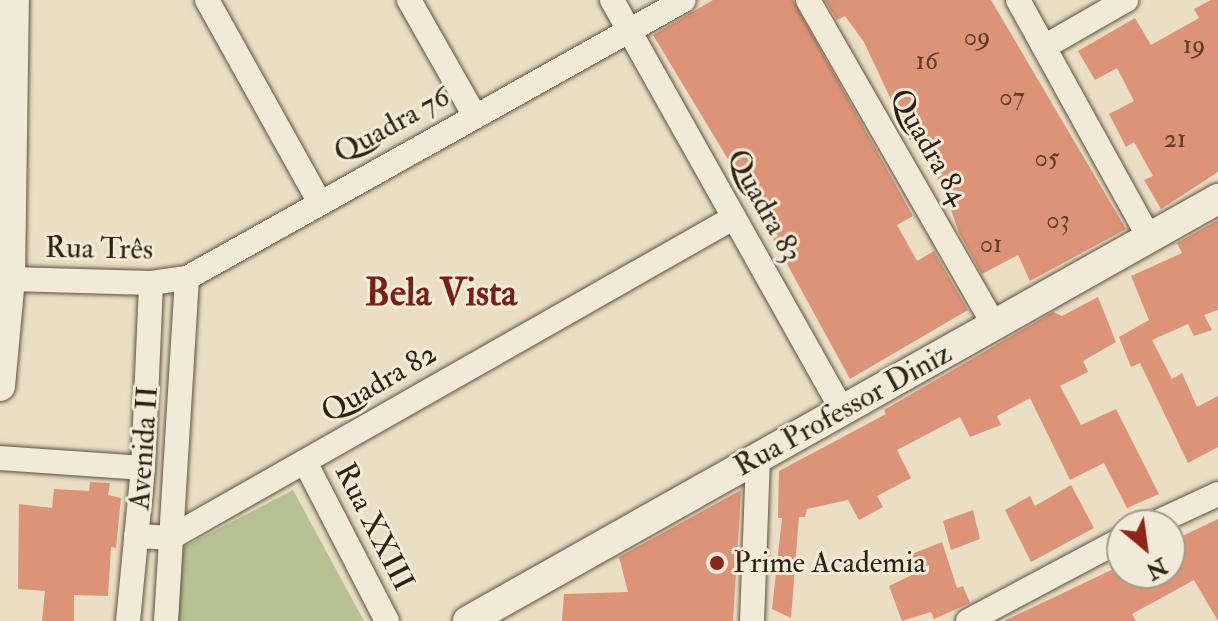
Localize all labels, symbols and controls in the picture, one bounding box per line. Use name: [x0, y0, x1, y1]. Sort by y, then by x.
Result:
house number: 09: [964, 22, 990, 54]
house number: 19: [1183, 30, 1205, 62]
house number: 16: [916, 46, 938, 78]
street label: Quadra 76: [328, 79, 456, 171]
house number: 07: [999, 82, 1025, 114]
street label: Quadra 84: [881, 83, 977, 211]
house number: 21: [1164, 124, 1186, 156]
street label: Quadra 83: [718, 143, 810, 269]
house number: 05: [1035, 143, 1059, 175]
house number: 03: [1046, 205, 1070, 237]
house number: 01: [980, 229, 1002, 261]
street label: Rua Três: [45, 230, 153, 268]
district label: Bela Vista: [365, 271, 517, 317]
street label: Rua Professor Diniz: [728, 335, 958, 485]
street label: Quadra 82: [315, 336, 443, 430]
street label: Avenida II: [122, 385, 166, 511]
street label: Rua XXIII: [327, 457, 421, 597]
north arrow: [1106, 509, 1186, 589]
place label: Prime Academia: [733, 545, 926, 581]
text: N: [1141, 551, 1172, 585]
marker: Prime Academia: [708, 554, 726, 572]

